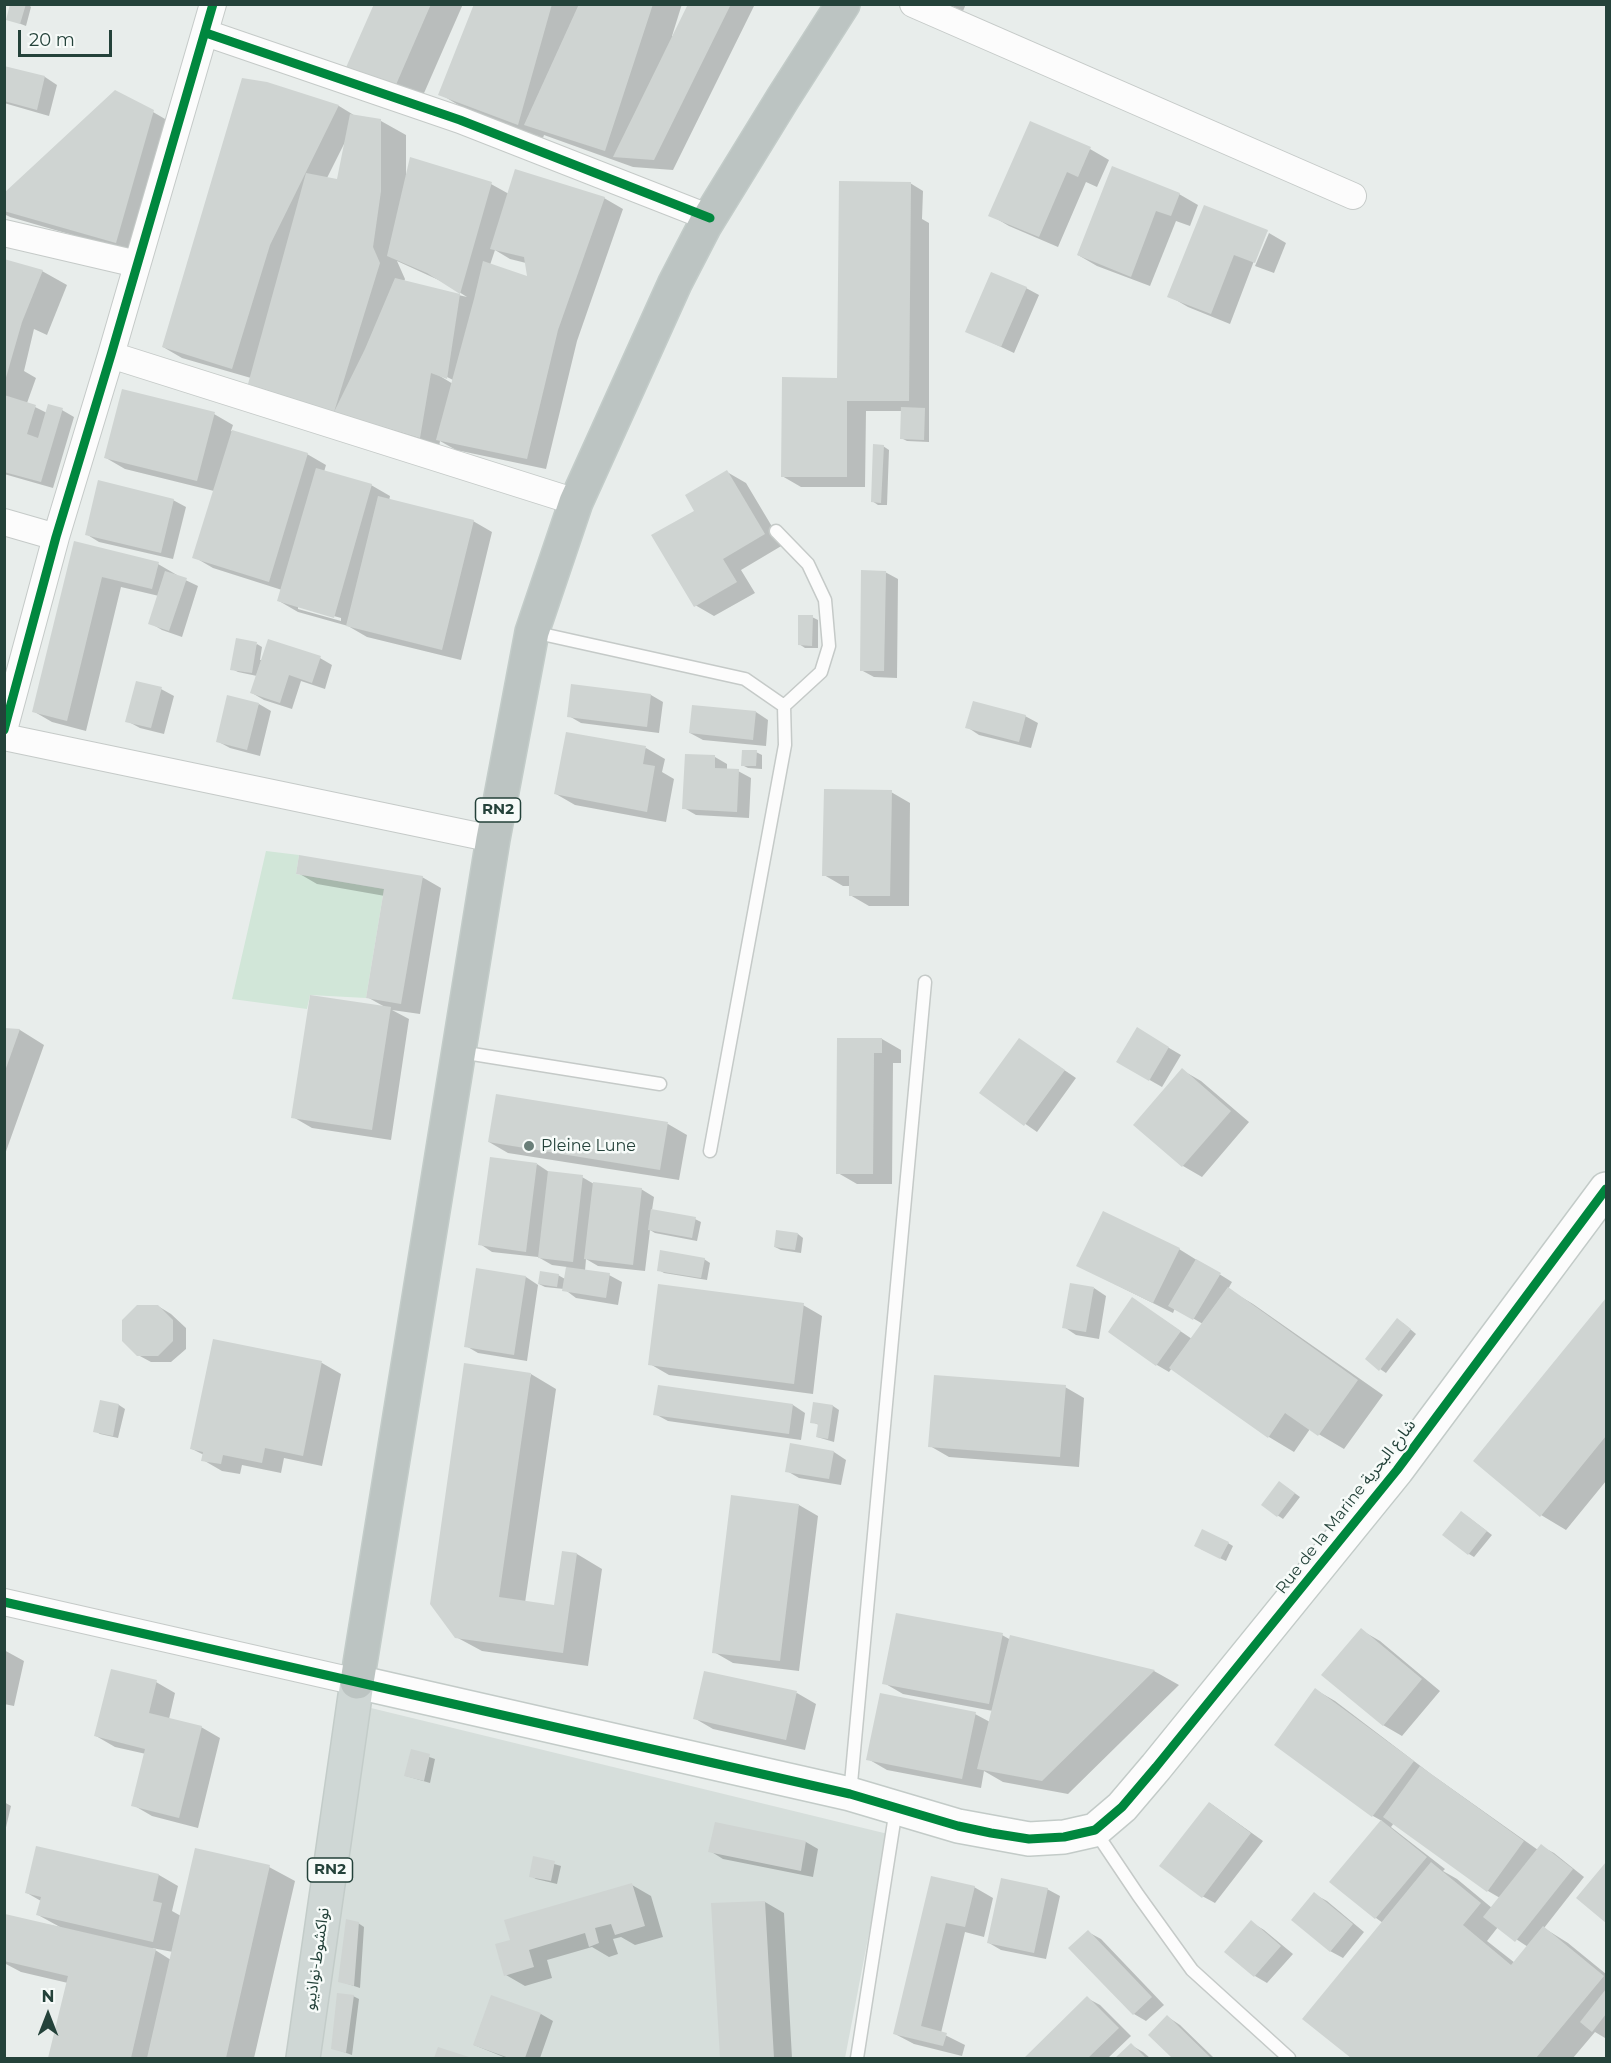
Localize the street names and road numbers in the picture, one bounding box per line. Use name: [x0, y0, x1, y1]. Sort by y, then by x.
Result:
road number: RN2: [476, 798, 520, 822]
street label: Rue de la Marine شارع البحرية: [1272, 1416, 1420, 1598]
road number: RN2: [308, 1858, 352, 1882]
street label: نواكشوط-نواذيبو: [300, 1907, 334, 2011]

